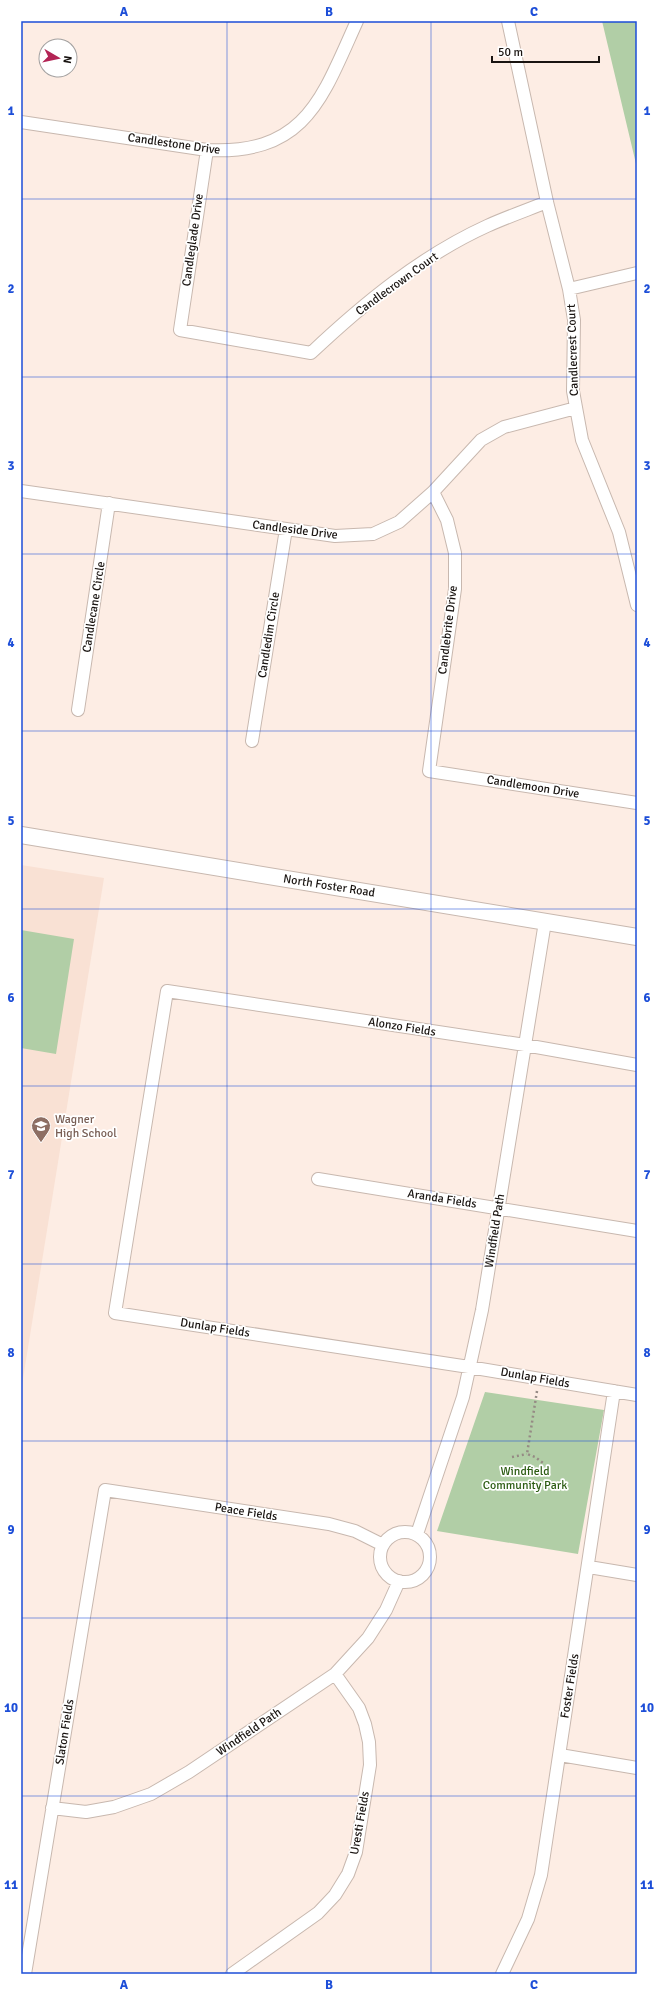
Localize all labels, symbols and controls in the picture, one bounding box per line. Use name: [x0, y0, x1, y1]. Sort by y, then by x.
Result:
text: A: [120, 4, 129, 20]
text: B: [325, 4, 333, 20]
text: C: [530, 4, 538, 20]
north arrow: [38, 38, 78, 78]
scale bar: [492, 38, 599, 64]
text: 50 m: [498, 45, 523, 60]
text: N: [60, 55, 74, 64]
text: 1: [7, 103, 15, 119]
text: 1: [643, 103, 651, 119]
street label: Candlestone Drive: [127, 130, 221, 158]
street label: Candleglade Drive: [179, 193, 207, 287]
street label: Candlecrown Court: [353, 249, 441, 319]
text: 2: [7, 281, 15, 297]
text: 2: [643, 281, 651, 297]
street label: Candlecrest Court: [564, 304, 582, 396]
text: 3: [7, 458, 15, 474]
text: 3: [643, 458, 651, 474]
street label: Candleside Drive: [251, 517, 339, 543]
street label: Candlecane Circle: [79, 560, 109, 654]
street label: Candlebrite Drive: [435, 585, 461, 675]
street label: Candledim Circle: [255, 591, 283, 679]
text: 4: [7, 635, 15, 651]
text: 4: [643, 635, 651, 651]
street label: Candlemoon Drive: [486, 772, 580, 802]
text: 5: [7, 813, 15, 829]
text: 5: [643, 813, 651, 829]
street label: North Foster Road: [282, 871, 376, 901]
text: 6: [7, 990, 15, 1006]
text: 6: [643, 990, 651, 1006]
street label: Alonzo Fields: [367, 1014, 437, 1040]
place label: Wagner High School: [55, 1112, 117, 1141]
school or university icon: Wagner High School: [30, 1115, 52, 1143]
text: 7: [7, 1167, 15, 1183]
text: 7: [643, 1167, 651, 1183]
street label: Aranda Fields: [406, 1186, 478, 1212]
street label: Windfield Path: [482, 1193, 508, 1269]
street label: Dunlap Fields: [179, 1315, 251, 1341]
text: 8: [7, 1345, 15, 1361]
text: 8: [643, 1345, 651, 1361]
street label: Dunlap Fields: [499, 1365, 571, 1391]
park label: Windfield Community Park: [483, 1464, 567, 1493]
street label: Peace Fields: [214, 1500, 278, 1524]
text: 9: [7, 1522, 15, 1538]
text: 9: [643, 1522, 651, 1538]
street label: Foster Fields: [557, 1653, 583, 1719]
street label: Slaton Fields: [52, 1698, 78, 1766]
text: 10: [4, 1700, 18, 1716]
text: 10: [640, 1700, 654, 1716]
street label: Windfield Path: [214, 1705, 284, 1759]
street label: Uresti Fields: [347, 1790, 373, 1856]
text: 11: [4, 1877, 18, 1893]
text: 11: [640, 1877, 654, 1893]
text: A: [120, 1977, 129, 1993]
text: B: [325, 1977, 333, 1993]
text: C: [530, 1977, 538, 1993]

